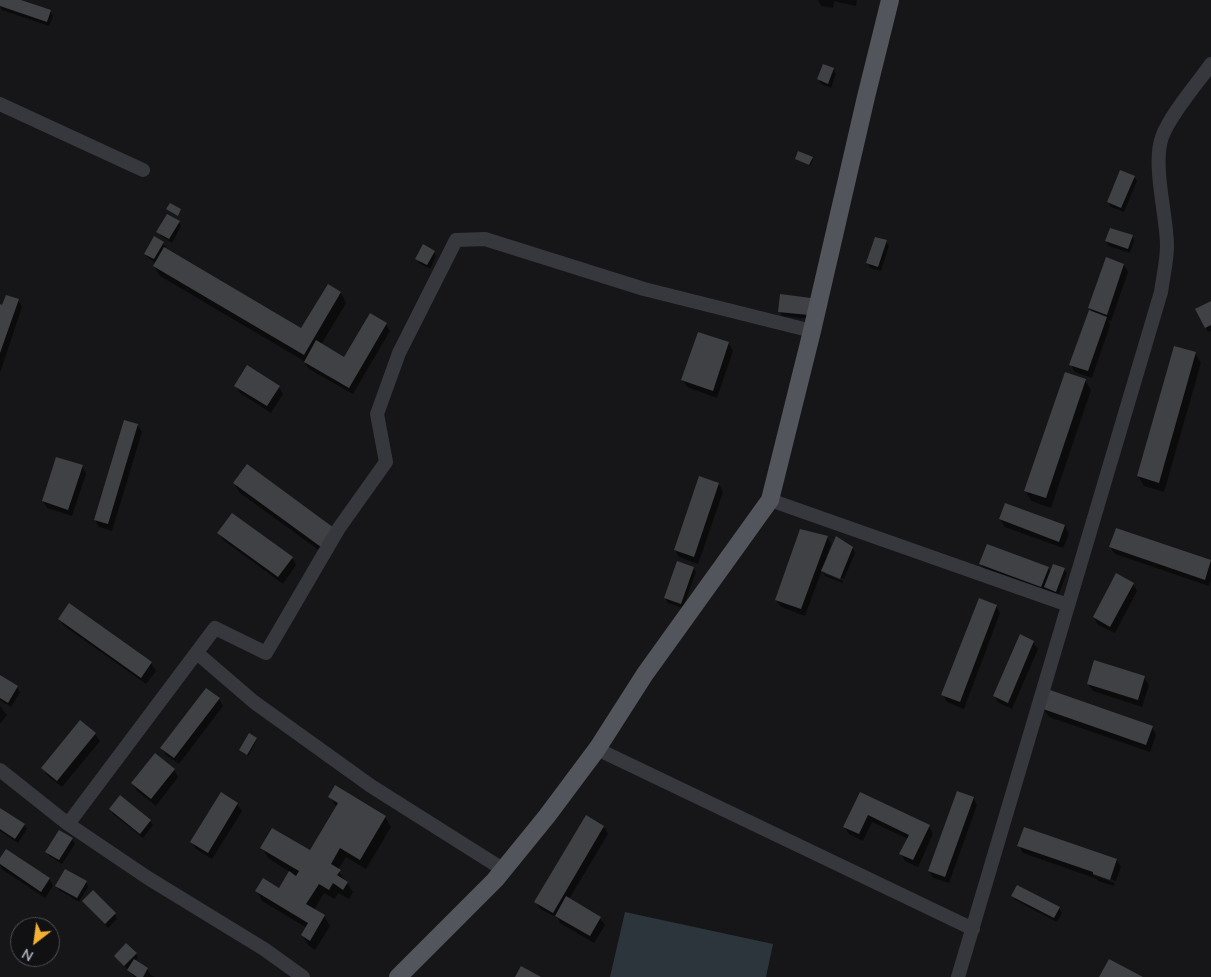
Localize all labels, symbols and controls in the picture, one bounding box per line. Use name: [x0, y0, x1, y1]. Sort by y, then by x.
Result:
north arrow: [10, 917, 60, 967]
text: N: [18, 944, 37, 965]

